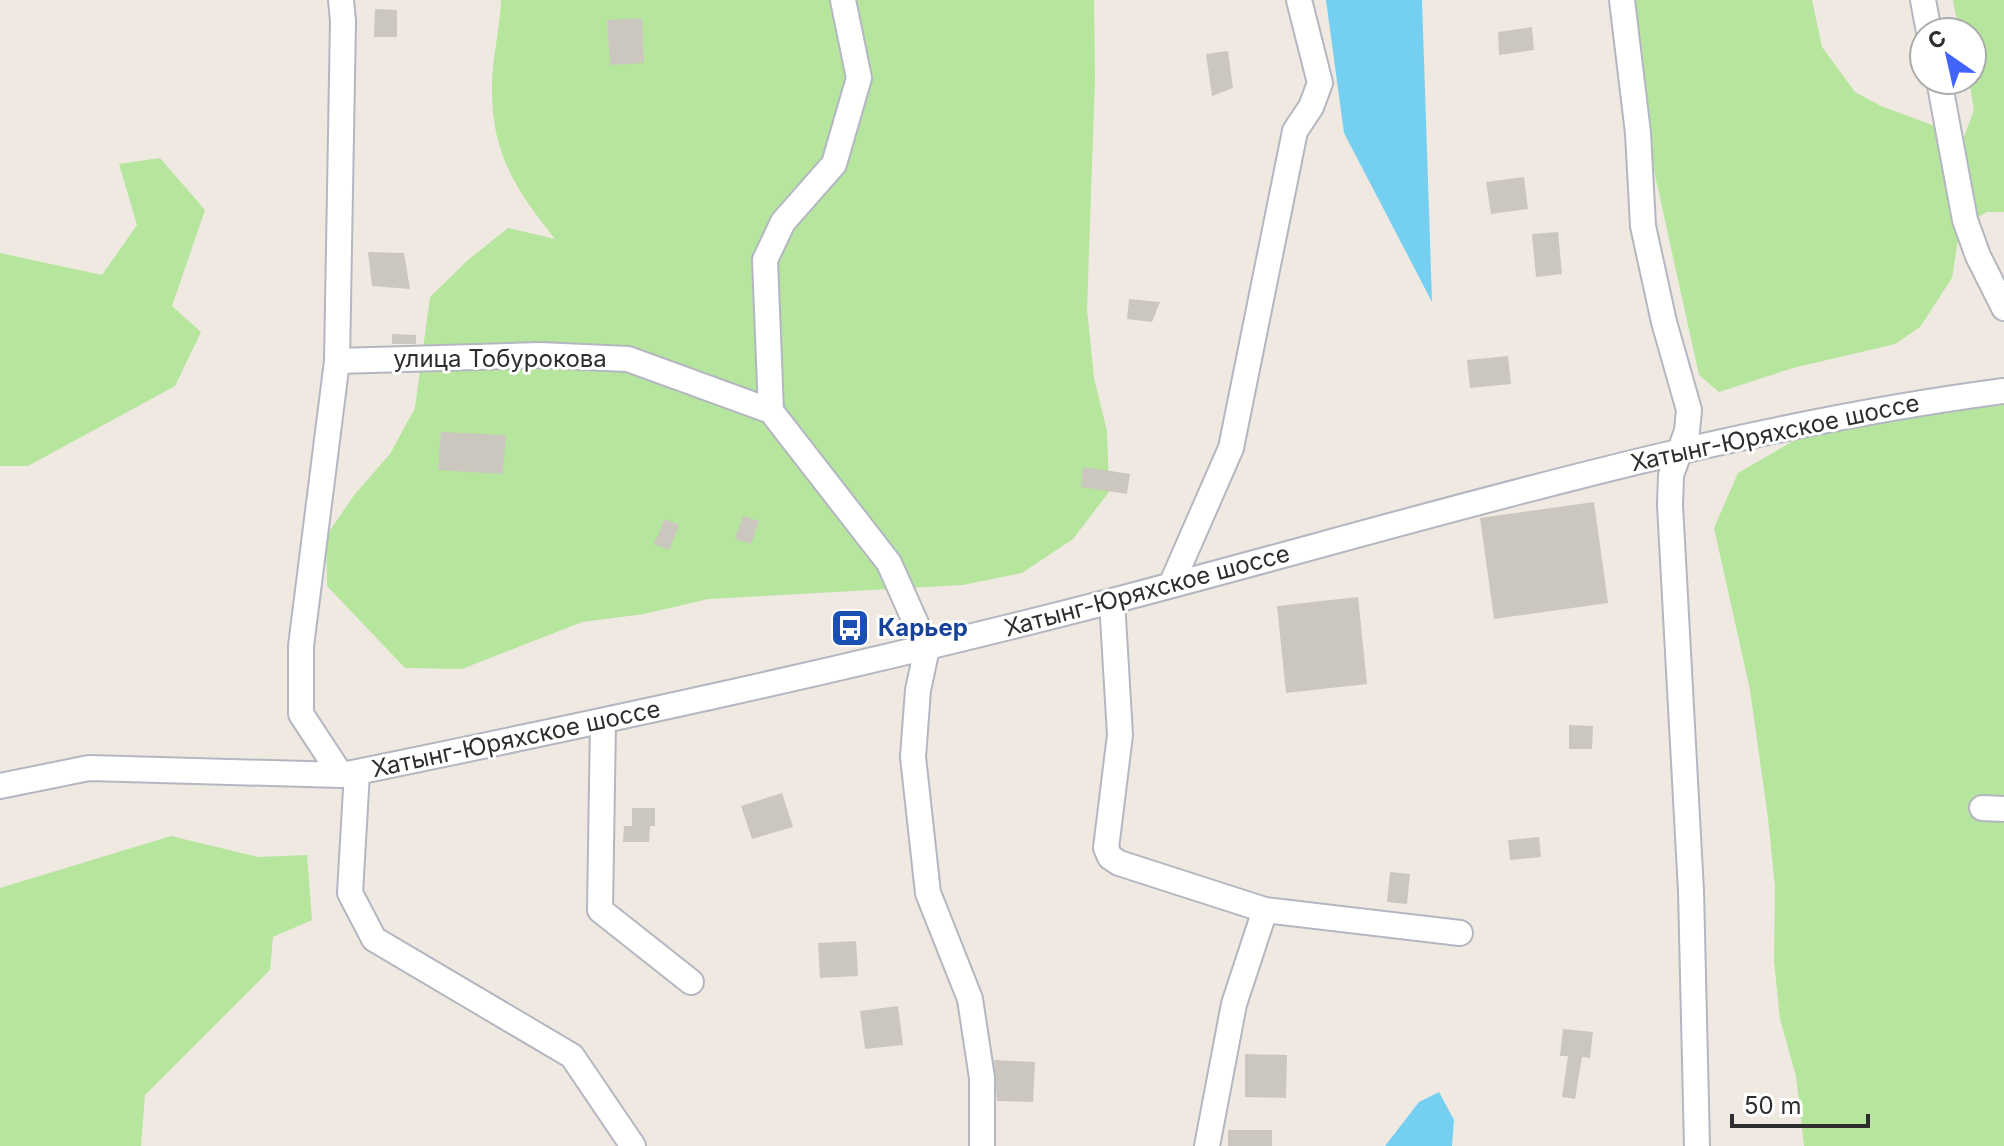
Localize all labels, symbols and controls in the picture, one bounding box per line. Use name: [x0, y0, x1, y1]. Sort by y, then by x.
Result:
north arrow: [1908, 16, 1988, 96]
text: С: [1923, 24, 1951, 55]
street label: улица Тобурокова: [393, 344, 607, 373]
street label: Хатынг-Юряхское шоссе: [1628, 388, 1922, 477]
street label: Хатынг-Юряхское шоссе: [1001, 538, 1293, 643]
bus stop icon: Карьер: [829, 607, 871, 649]
place label: Карьер: [878, 613, 968, 642]
street label: Хатынг-Юряхское шоссе: [369, 694, 663, 783]
scale bar: [1732, 1078, 1868, 1128]
text: 50 m: [1744, 1091, 1802, 1120]

